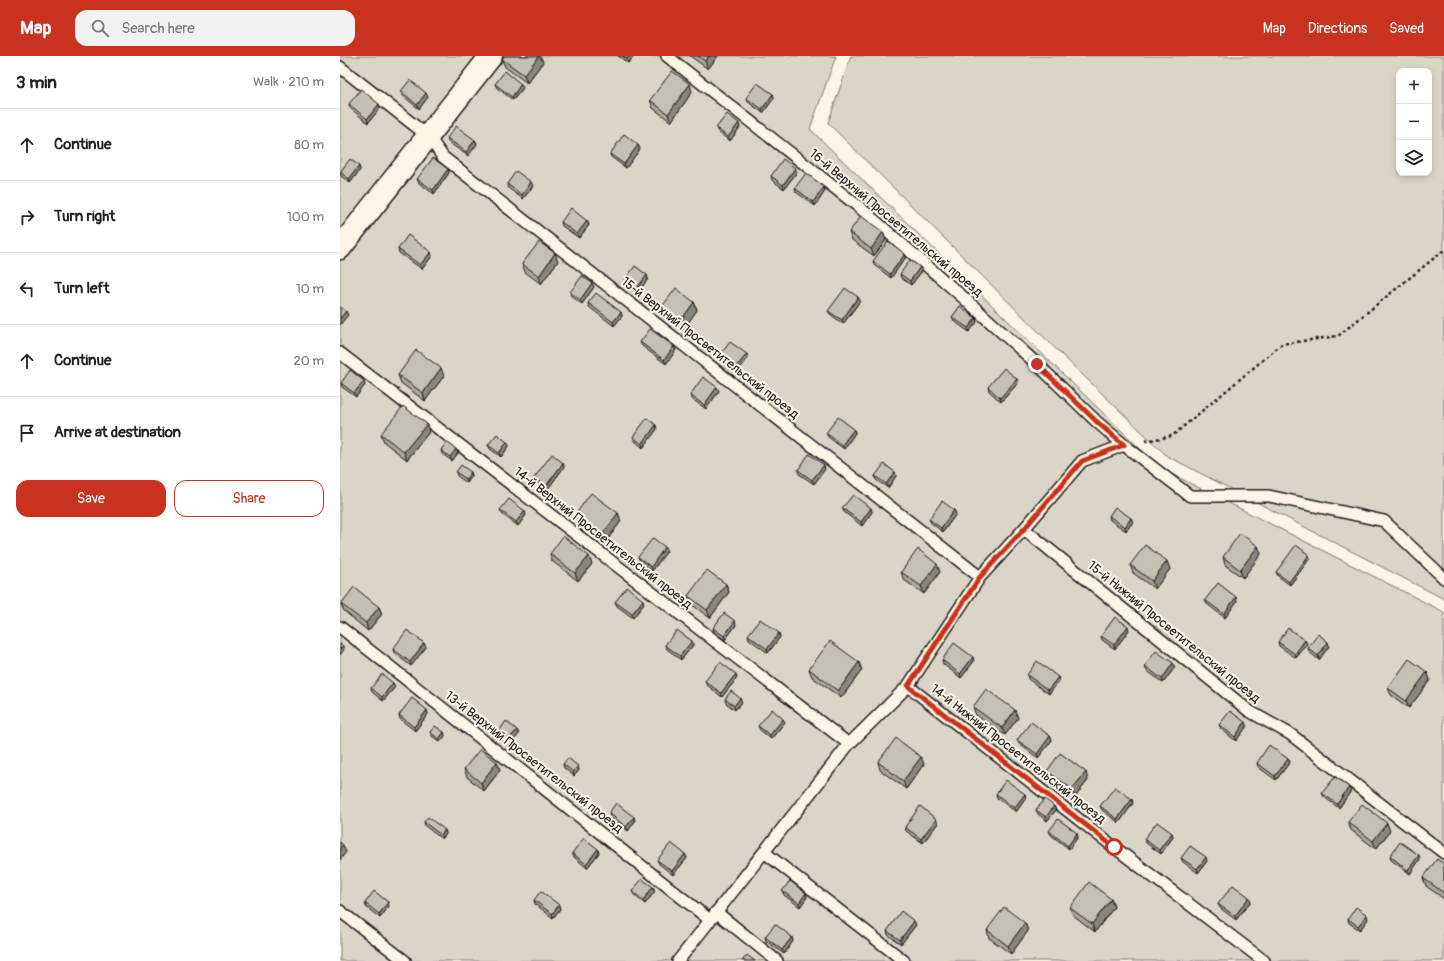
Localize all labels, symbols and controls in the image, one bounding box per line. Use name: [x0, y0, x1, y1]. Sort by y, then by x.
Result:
search box: [75, 10, 355, 46]
text: Map: [20, 16, 51, 40]
icon: search: [89, 17, 111, 39]
text: Search here: [121, 19, 195, 38]
text: Map: [1263, 20, 1286, 37]
text: Directions: [1308, 20, 1367, 37]
text: Saved: [1389, 20, 1424, 37]
map controls: [1396, 68, 1432, 176]
button: +: [1396, 68, 1432, 104]
text: 3 min: [16, 72, 57, 93]
text: Walk · 210 m: [253, 74, 324, 90]
button: −: [1396, 104, 1432, 140]
icon: ahead: [16, 134, 38, 156]
text: Continue: [54, 135, 112, 154]
text: 80 m: [294, 137, 324, 153]
button: layers: [1396, 140, 1432, 176]
street label: 16-й Верхний Просветительский проезд: [806, 146, 986, 301]
icon: right: [16, 206, 38, 228]
text: Turn right: [54, 207, 115, 226]
text: 100 m: [287, 209, 324, 225]
street label: 15-й Верхний Просветительский проезд: [618, 274, 802, 423]
icon: left: [16, 278, 38, 300]
text: Turn left: [54, 279, 110, 298]
text: 10 m: [296, 281, 324, 297]
icon: ahead: [16, 350, 38, 372]
text: Continue: [54, 351, 112, 370]
text: 20 m: [293, 353, 324, 369]
route end: [1028, 355, 1046, 373]
icon: arrive: [16, 422, 38, 444]
text: Arrive at destination: [54, 423, 181, 442]
street label: 14-й Верхний Просветительский проезд: [511, 463, 695, 613]
button: Save: [16, 480, 166, 517]
button: Share: [174, 480, 324, 517]
street label: 15-й Нижний Просветительский проезд: [1085, 557, 1264, 707]
street label: 14-й Нижний Просветительский проезд: [927, 681, 1109, 827]
street label: 13-й Верхний Просветительский проезд: [442, 688, 626, 837]
route start: [1105, 838, 1123, 856]

